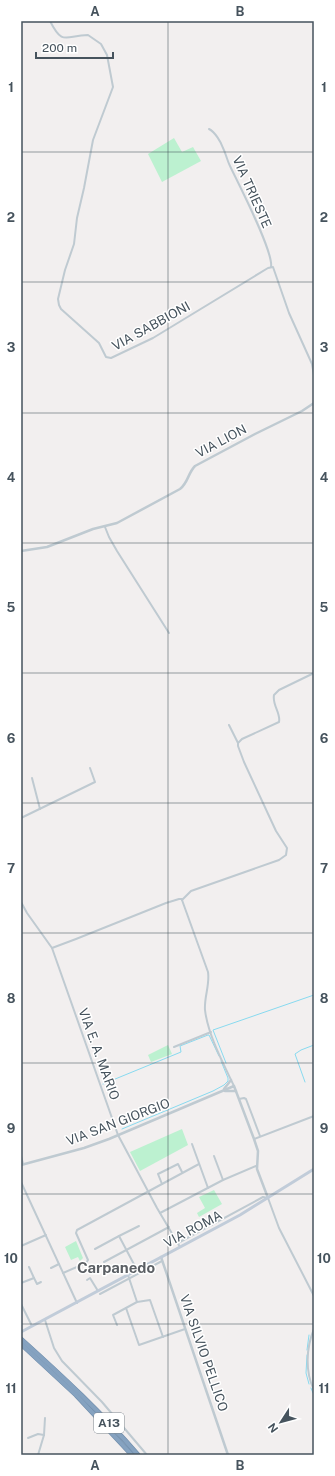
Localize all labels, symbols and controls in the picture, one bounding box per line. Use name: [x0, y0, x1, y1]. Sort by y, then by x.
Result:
text: A: [90, 4, 100, 19]
text: B: [236, 4, 245, 19]
scale bar: [36, 34, 113, 60]
text: 200 m: [42, 41, 77, 55]
text: 1: [8, 80, 14, 95]
text: 1: [321, 80, 327, 95]
street label: VIA TRIESTE: [229, 154, 275, 230]
text: 2: [7, 210, 15, 225]
text: 2: [320, 210, 328, 225]
street label: VIA SABBIONI: [109, 298, 193, 354]
text: 3: [7, 340, 16, 355]
text: 3: [320, 340, 329, 355]
street label: VIA LION: [193, 421, 249, 461]
text: 4: [7, 470, 16, 485]
text: 4: [320, 470, 329, 485]
text: 5: [7, 600, 16, 615]
text: 5: [320, 600, 329, 615]
text: 6: [7, 731, 16, 746]
text: 6: [320, 731, 329, 746]
text: 7: [7, 861, 15, 876]
text: 7: [320, 861, 328, 876]
text: 8: [7, 991, 16, 1006]
text: 8: [320, 991, 329, 1006]
street label: VIA E. A. MARIO: [75, 1006, 123, 1102]
street label: VIA SAN GIORGIO: [64, 1095, 172, 1149]
text: 9: [7, 1121, 15, 1136]
text: 9: [320, 1121, 328, 1136]
street label: VIA ROMA: [161, 1207, 225, 1251]
text: 10: [4, 1251, 18, 1266]
text: 10: [317, 1251, 331, 1266]
district label: Carpanedo: [77, 1259, 155, 1276]
street label: VIA SILVIO PELLICO: [177, 1293, 231, 1413]
text: 11: [5, 1381, 17, 1396]
text: 11: [318, 1381, 330, 1396]
north arrow: [261, 1402, 301, 1442]
road number: A13: [94, 1413, 124, 1433]
text: N: [266, 1421, 280, 1435]
text: A: [90, 1458, 100, 1473]
text: B: [236, 1458, 245, 1473]

